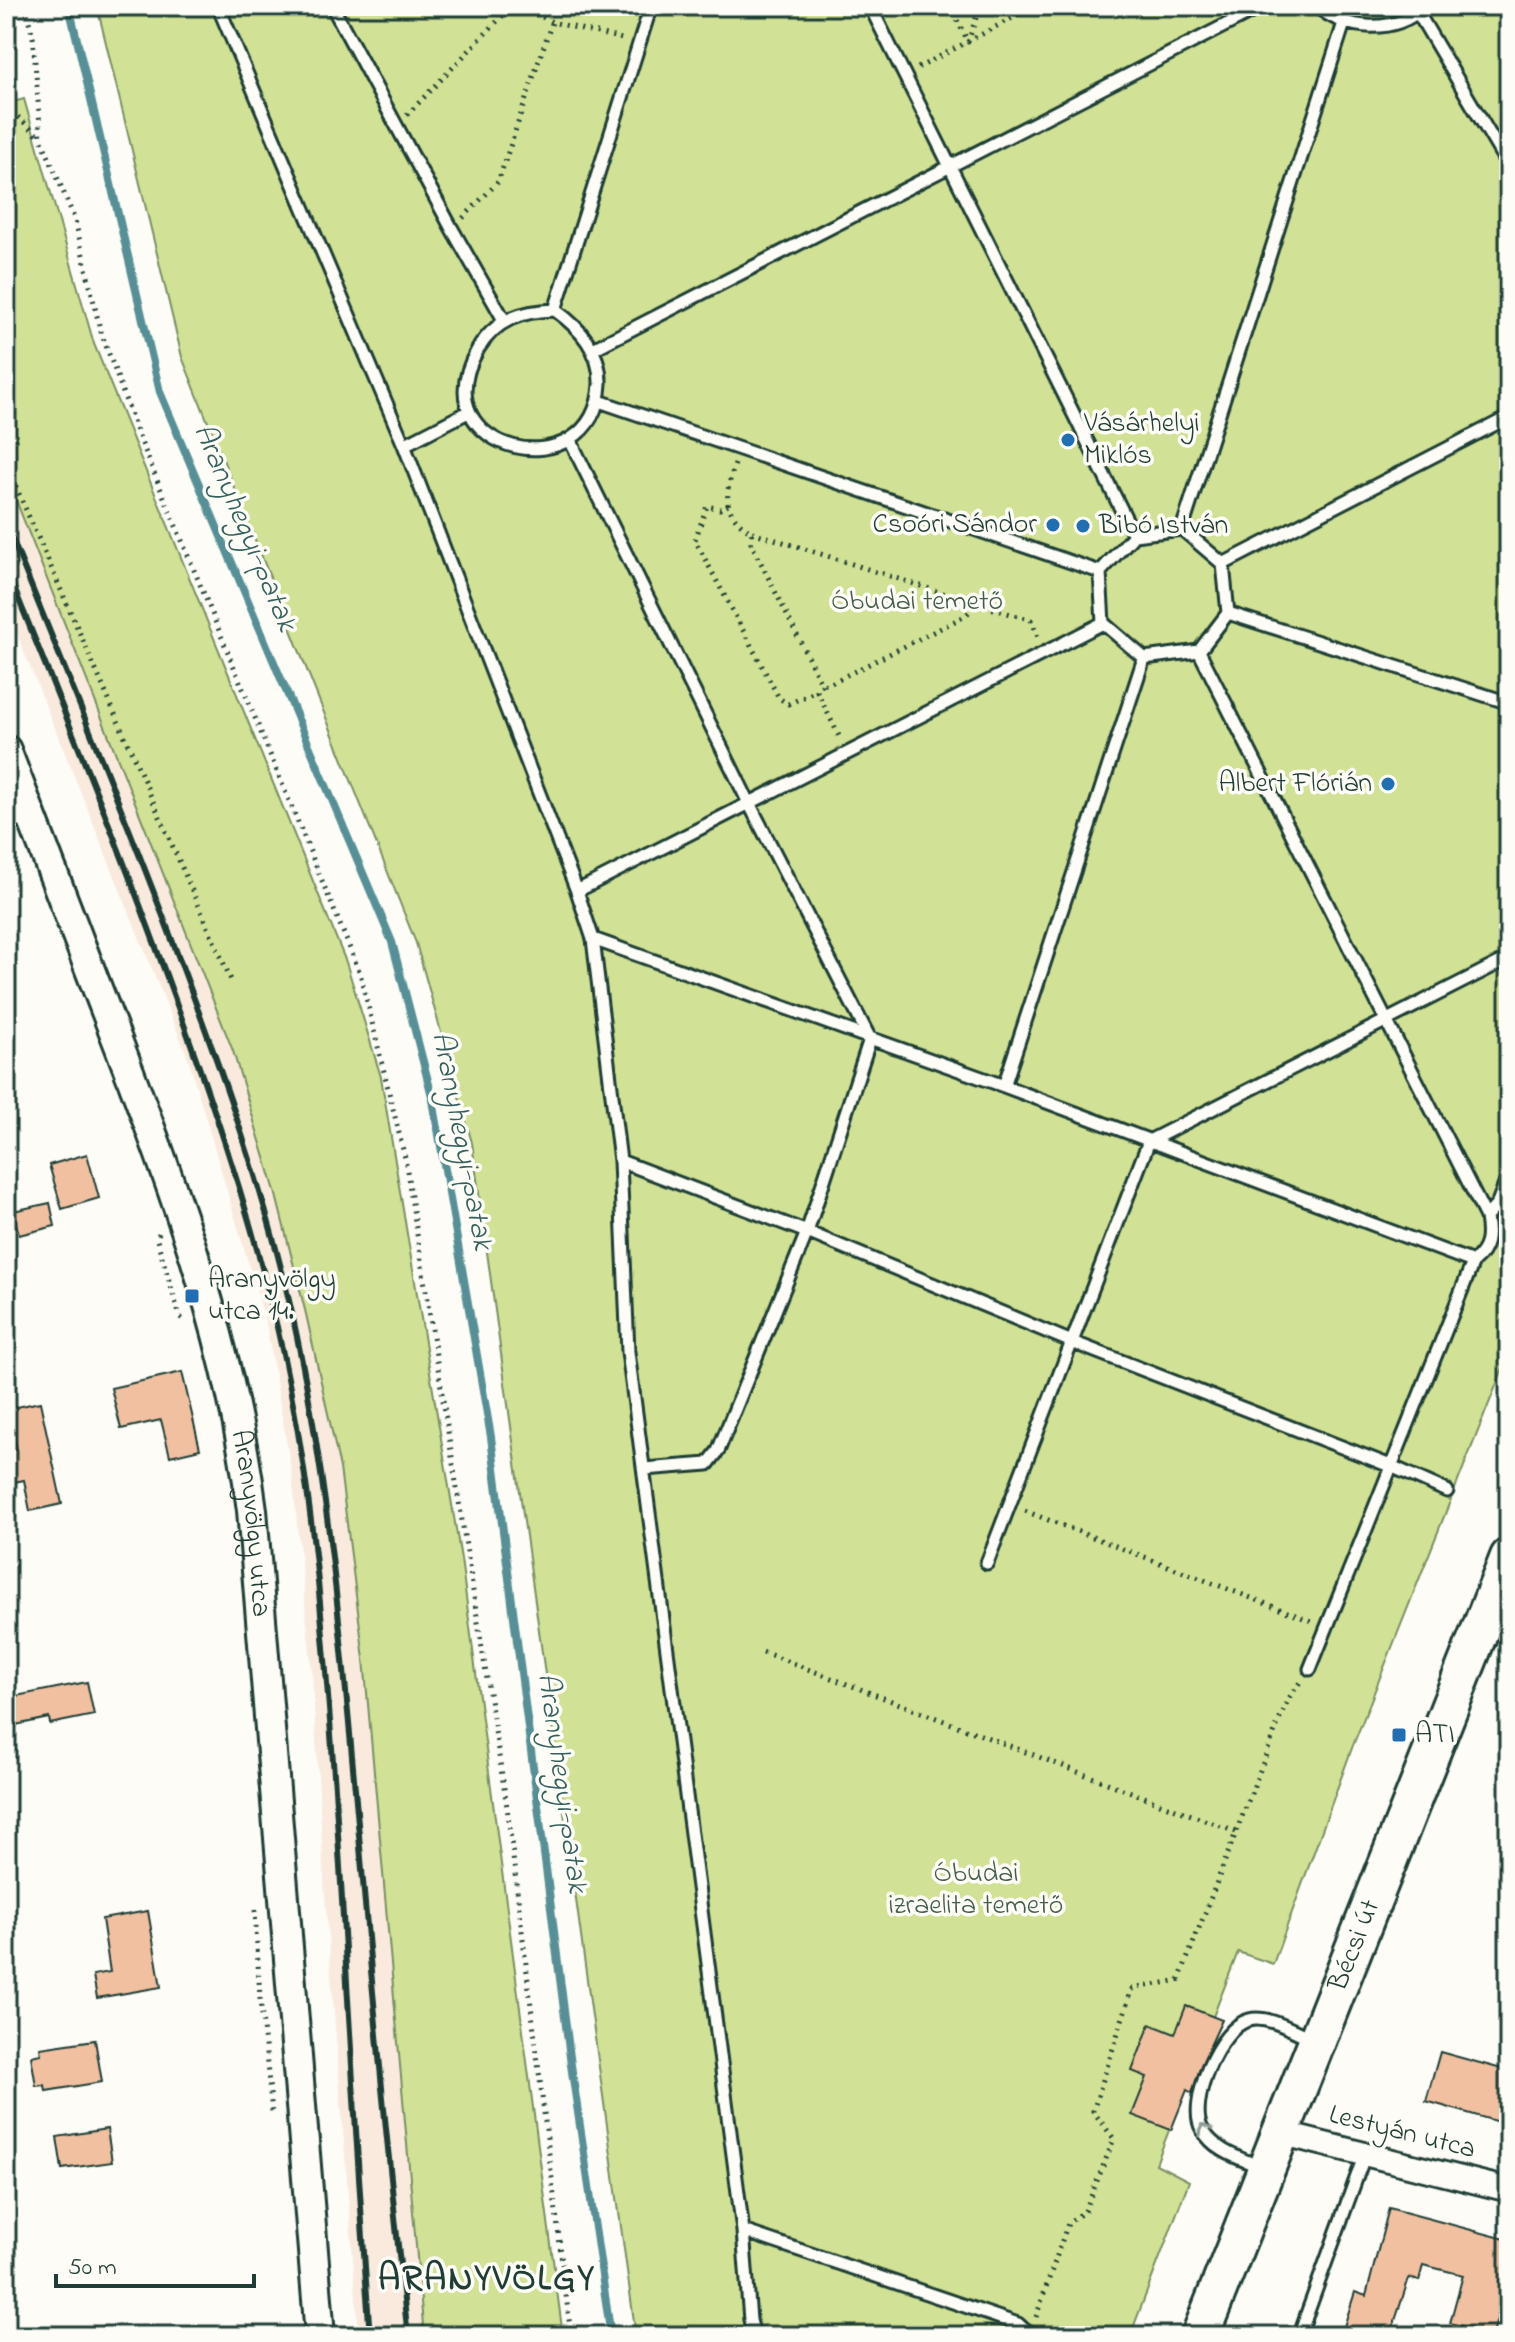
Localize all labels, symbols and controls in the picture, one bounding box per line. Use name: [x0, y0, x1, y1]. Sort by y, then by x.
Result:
place label: Vásárhelyi Miklós: [1083, 404, 1200, 477]
water label: Aranyhegyi-patak: [180, 417, 308, 640]
marker: Vásárhelyi Miklós: [1059, 431, 1077, 449]
place label: Csoóri Sándor: [873, 505, 1037, 546]
place label: Bibó István: [1098, 506, 1228, 547]
marker: Csoóri Sándor: [1044, 516, 1062, 534]
marker: Bibó István: [1074, 517, 1092, 535]
park label: Óbudai temető: [831, 582, 1003, 623]
place label: Albert Flórián: [1219, 764, 1372, 805]
marker: Albert Flórián: [1379, 775, 1397, 793]
water label: Aranyhegyi-patak: [418, 1028, 504, 1256]
place label: Aranyvölgy utca 14.: [208, 1260, 336, 1333]
marker: Aranyvölgy utca 14.: [183, 1287, 201, 1305]
street label: Aranyvölgy utca: [219, 1427, 281, 1618]
water label: Aranyhegyi-patak: [524, 1670, 598, 1898]
place label: ATI: [1415, 1715, 1455, 1756]
marker: ATI: [1390, 1726, 1408, 1744]
park label: Óbudai izraelita temető: [889, 1854, 1063, 1927]
street label: Bécsi út: [1318, 1894, 1392, 1998]
street label: Lestyán utca: [1324, 2095, 1480, 2171]
one-way arrow: [1198, 2123, 1214, 2138]
scale bar: [56, 2238, 254, 2288]
text: 50 m: [68, 2251, 117, 2286]
district label: ARANYVÖLGY: [378, 2254, 596, 2307]

